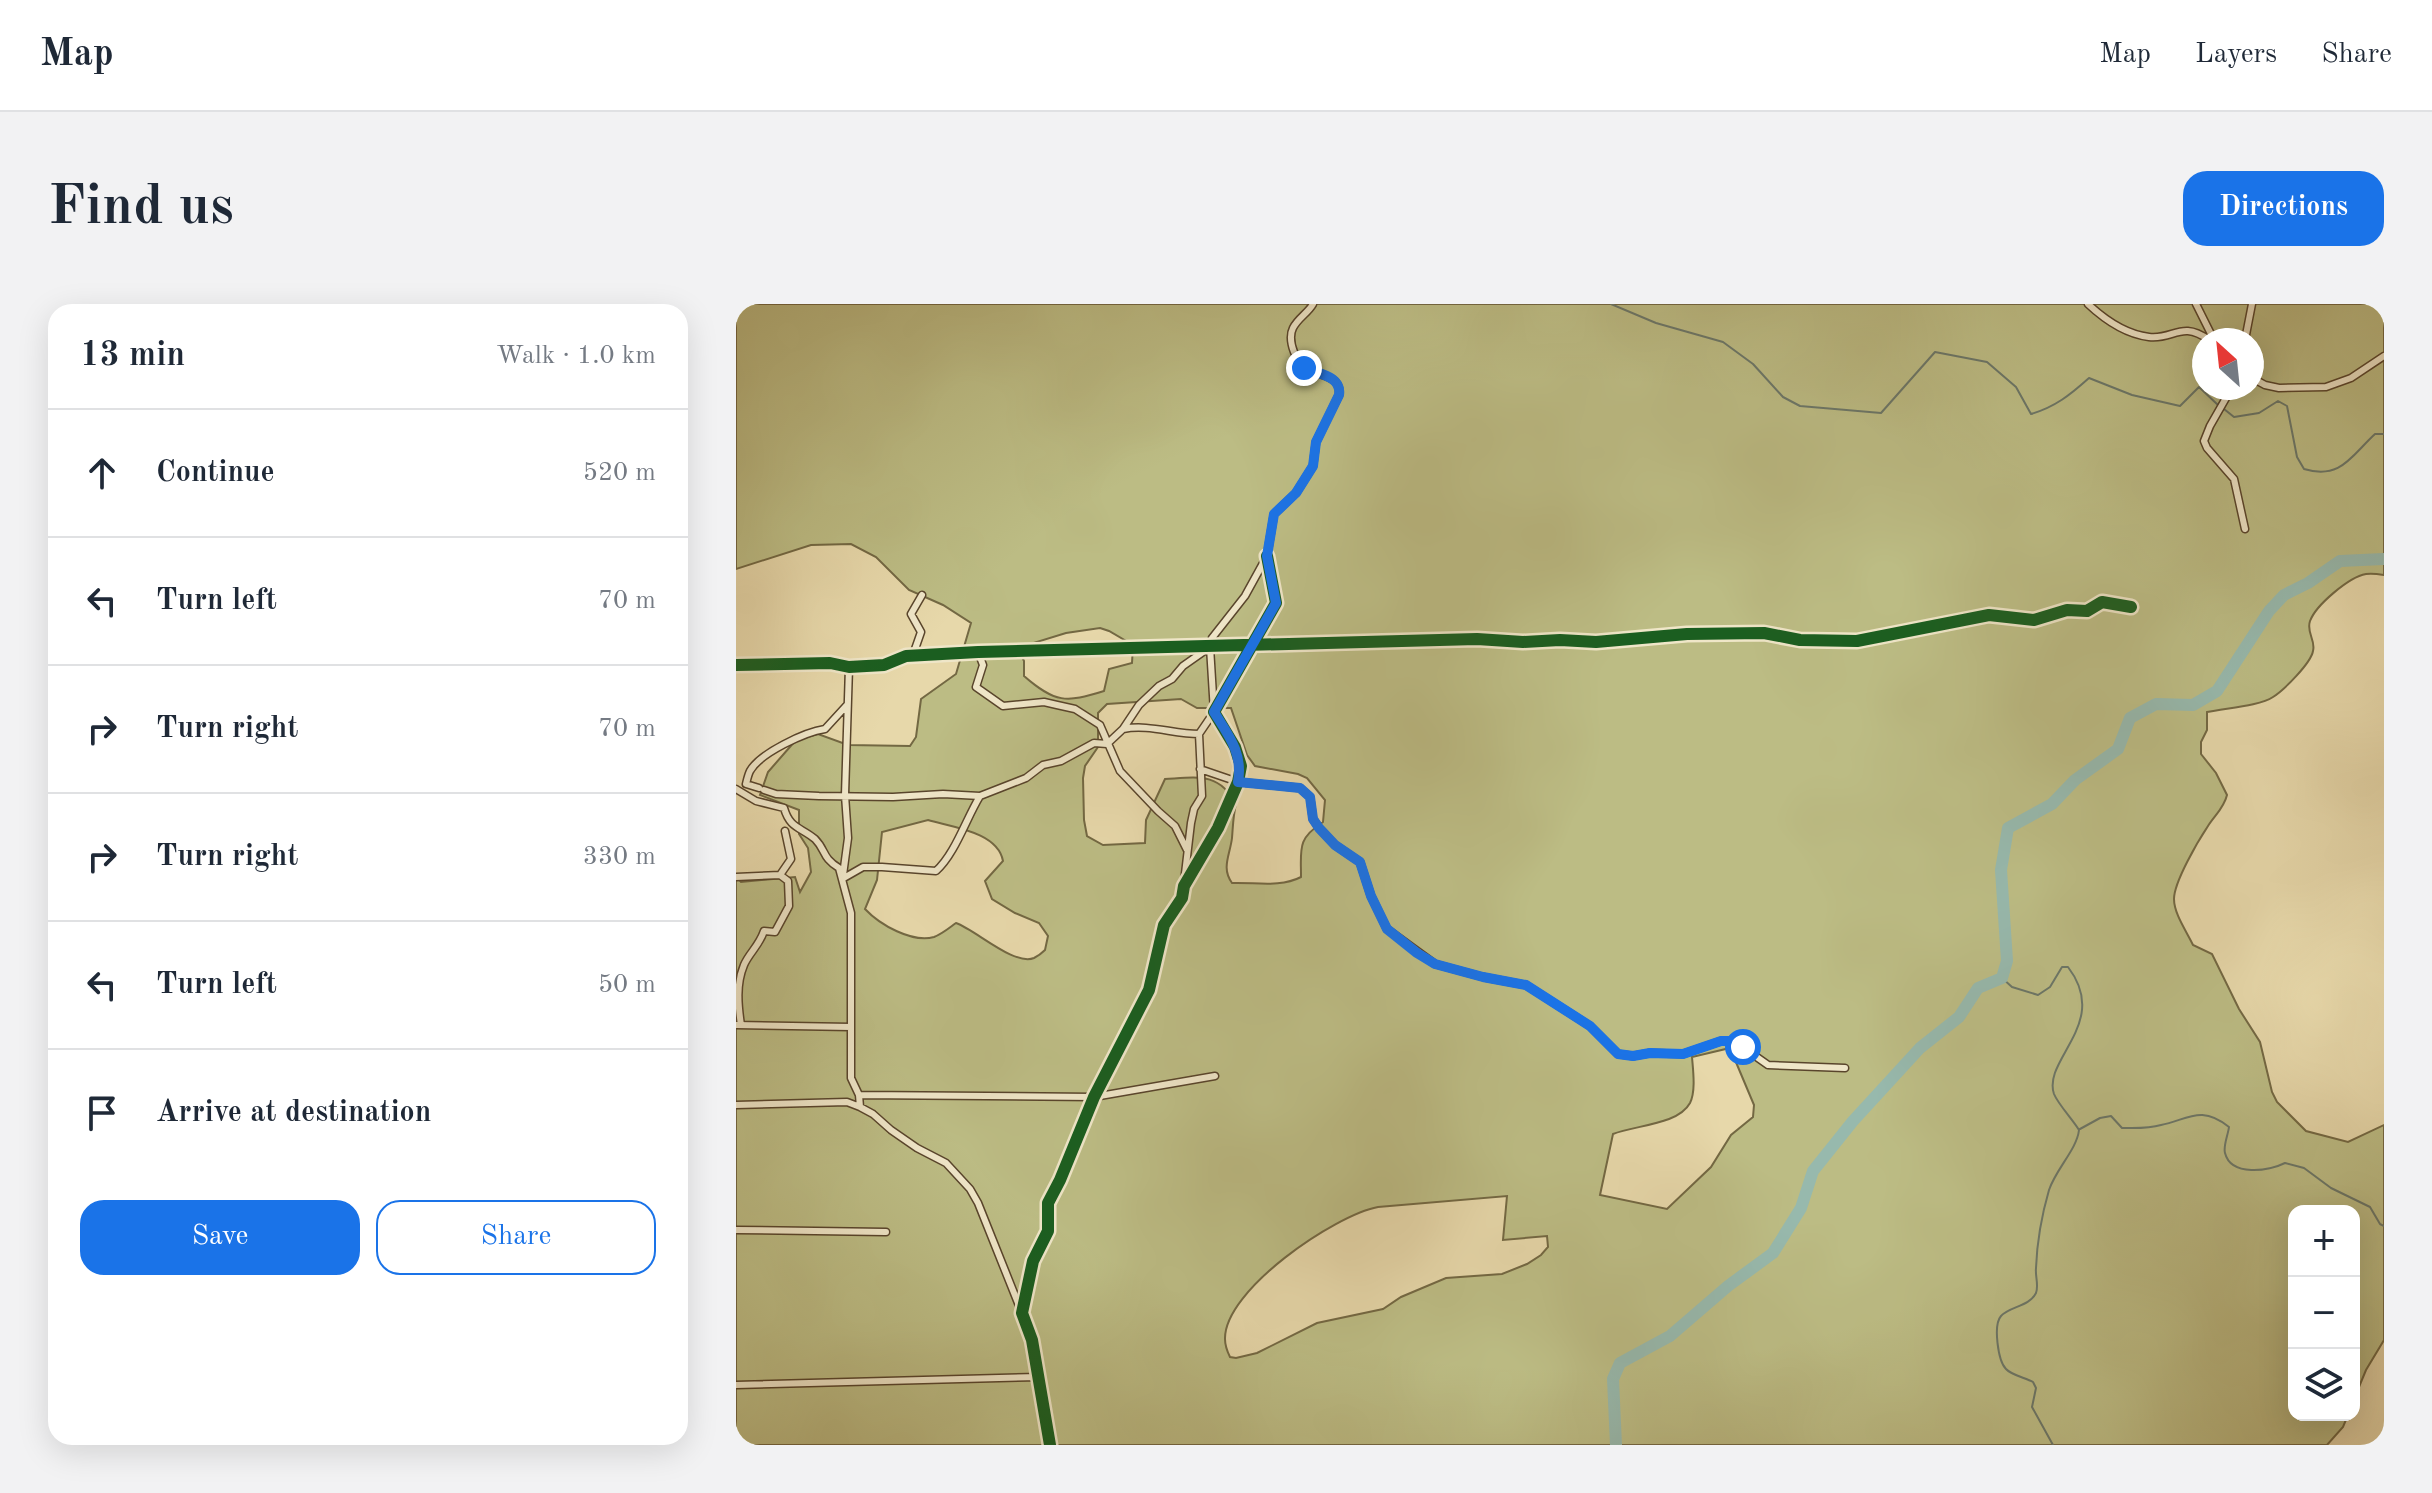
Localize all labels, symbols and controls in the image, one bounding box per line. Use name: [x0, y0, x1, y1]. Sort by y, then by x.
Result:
text: Map: [40, 36, 114, 74]
text: Map: [2099, 41, 2151, 69]
text: Layers: [2195, 41, 2277, 69]
text: Share: [2321, 41, 2392, 69]
button: Directions: [2183, 171, 2384, 246]
text: Find us: [48, 180, 234, 236]
north arrow: [2192, 328, 2264, 400]
text: 13 min: [80, 339, 185, 373]
text: Walk · 1.0 km: [496, 343, 656, 369]
route end: [1286, 350, 1322, 386]
icon: ahead: [80, 451, 124, 495]
text: Continue: [156, 458, 275, 488]
text: 520 m: [583, 460, 656, 486]
icon: left: [80, 579, 124, 623]
text: Turn left: [156, 586, 277, 616]
text: 70 m: [598, 588, 656, 614]
icon: right: [80, 707, 124, 751]
text: Turn right: [156, 714, 298, 744]
text: 70 m: [598, 716, 656, 742]
icon: right: [80, 835, 124, 879]
text: Turn right: [156, 842, 298, 872]
text: 330 m: [583, 844, 656, 870]
icon: left: [80, 963, 124, 1007]
text: Turn left: [156, 970, 277, 1000]
text: 50 m: [598, 972, 656, 998]
route start: [1725, 1029, 1761, 1065]
icon: arrive: [80, 1091, 124, 1135]
text: Arrive at destination: [156, 1098, 431, 1128]
button: Save: [80, 1200, 360, 1275]
button: Share: [376, 1200, 656, 1275]
map controls: [2288, 1205, 2360, 1421]
button: +: [2288, 1205, 2360, 1277]
button: −: [2288, 1277, 2360, 1349]
button: layers: [2288, 1349, 2360, 1421]

